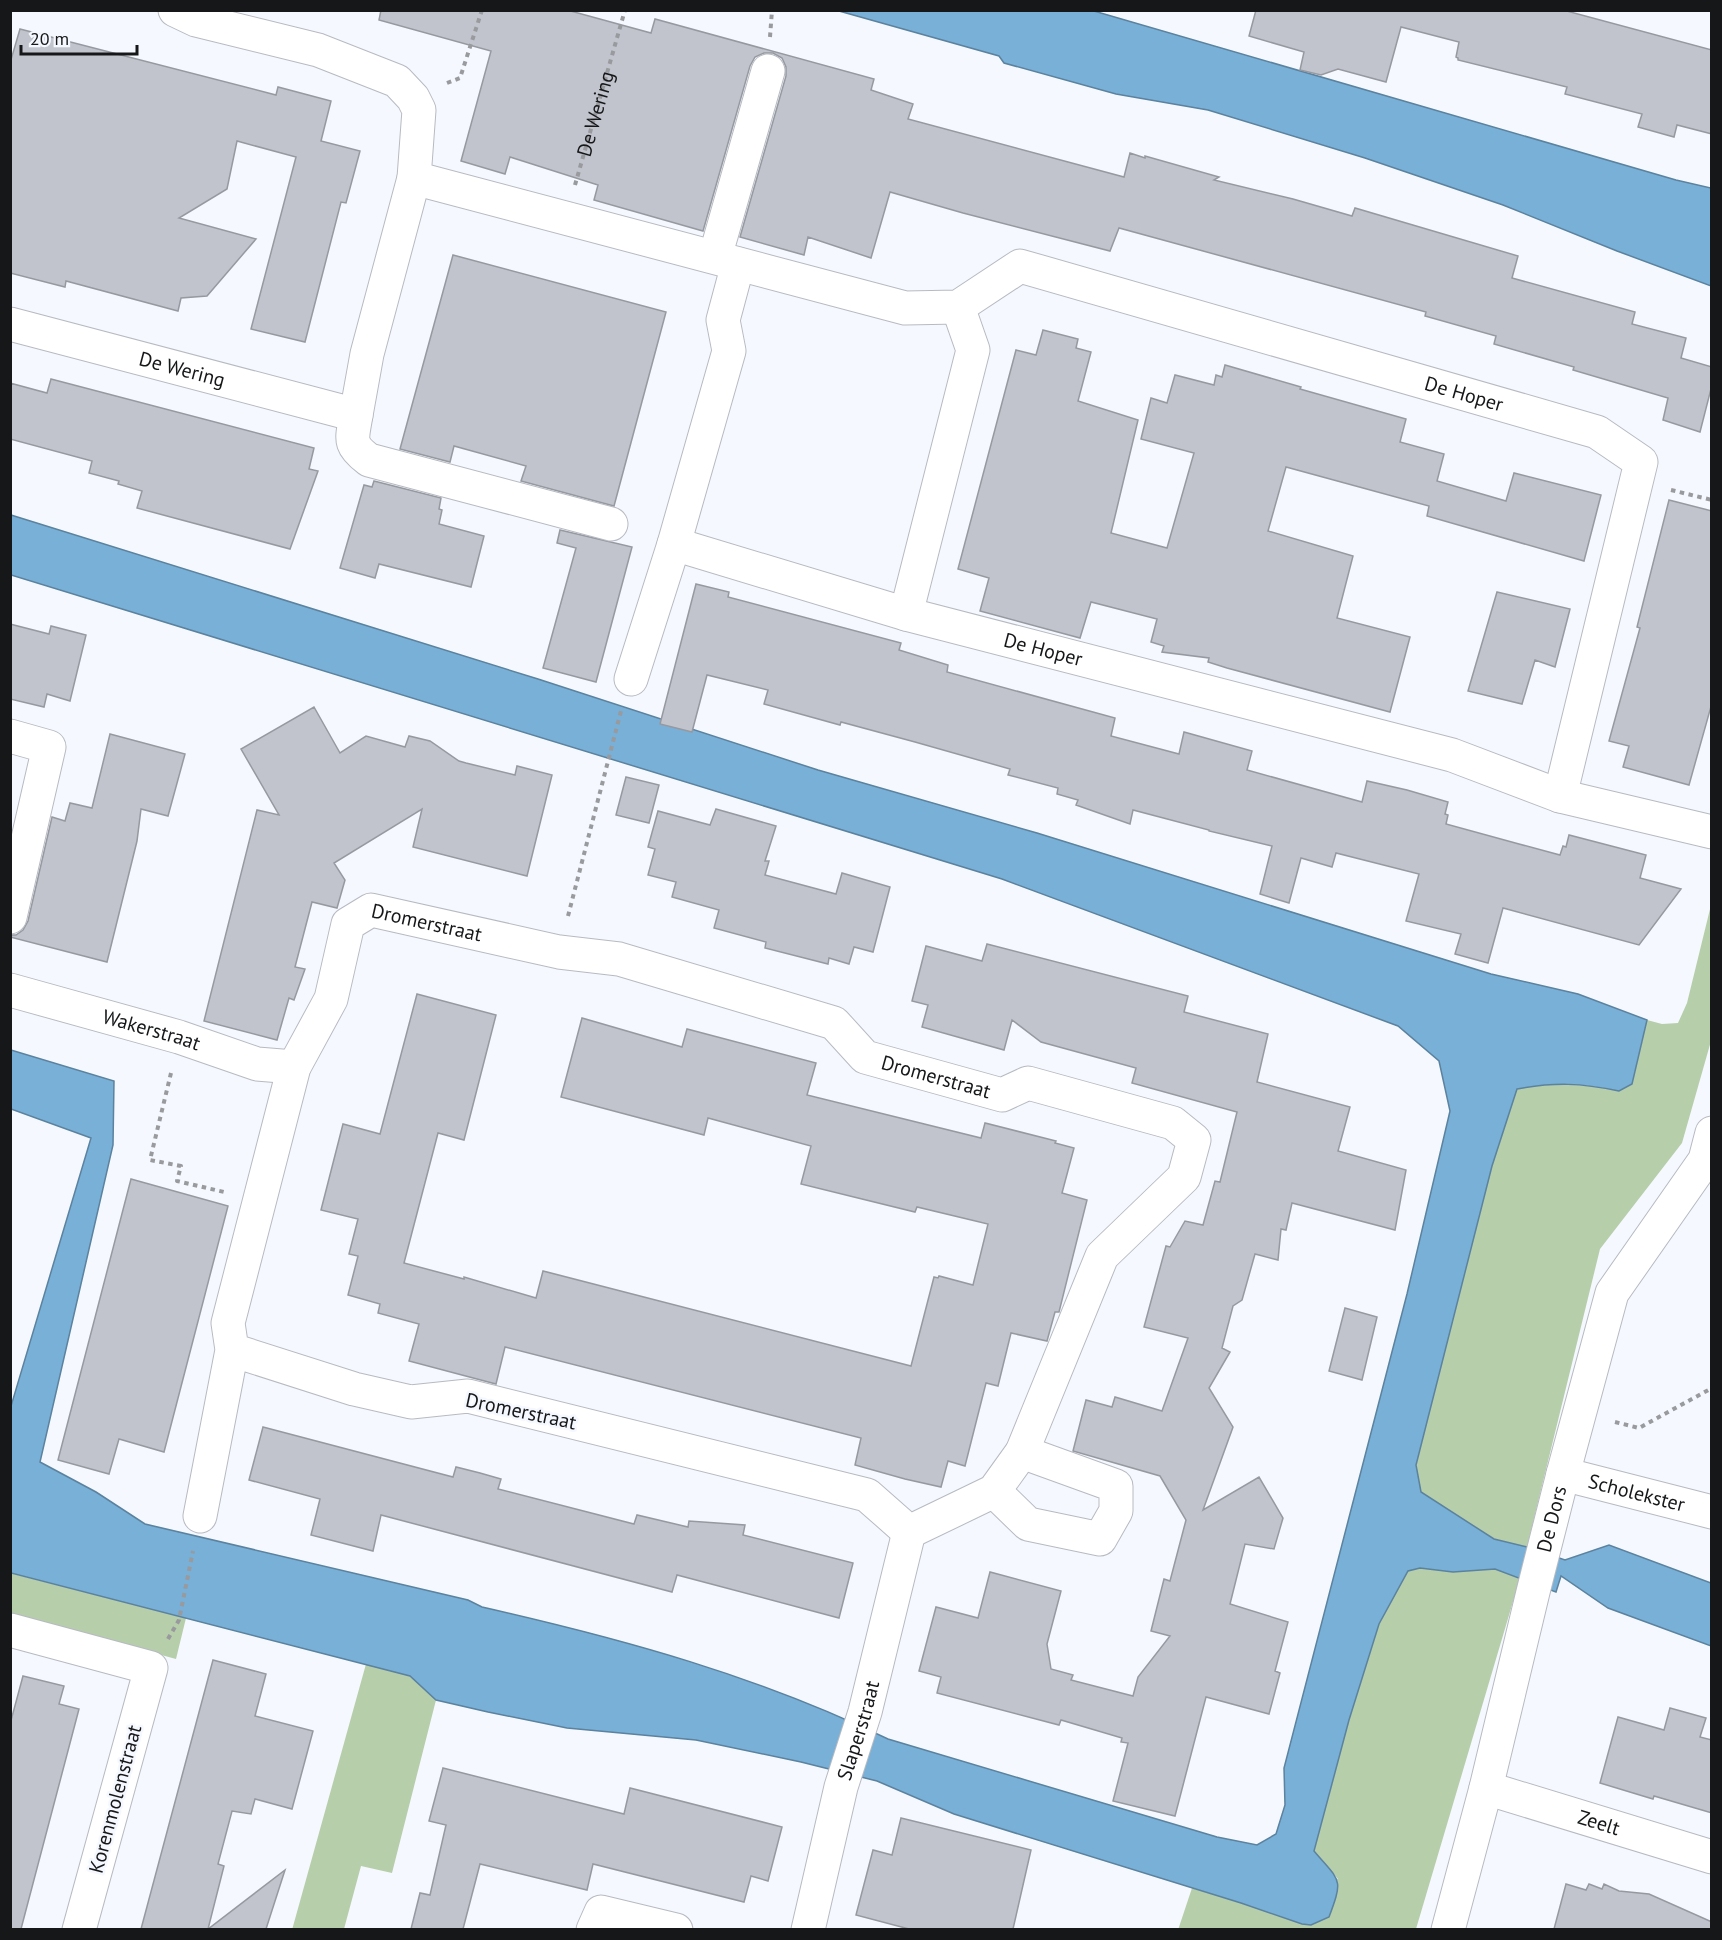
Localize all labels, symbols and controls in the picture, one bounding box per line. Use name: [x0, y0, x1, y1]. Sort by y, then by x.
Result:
scale bar: [21, 18, 136, 56]
text: 20 m: [30, 27, 69, 50]
street label: De Wering: [571, 68, 620, 160]
street label: De Wering: [136, 346, 228, 393]
street label: De Hoper: [1422, 370, 1507, 417]
street label: De Hoper: [1001, 627, 1086, 672]
street label: Dromerstraat: [369, 897, 485, 947]
street label: Wakerstraat: [100, 1003, 204, 1057]
street label: Dromerstraat: [878, 1049, 994, 1104]
street label: Dromerstraat: [463, 1387, 579, 1435]
street label: Scholekster: [1586, 1468, 1688, 1518]
street label: De Dors: [1531, 1483, 1573, 1555]
street label: Slaperstraat: [831, 1678, 885, 1784]
street label: Korenmolenstraat: [83, 1722, 147, 1876]
street label: Zeelt: [1575, 1804, 1623, 1841]

